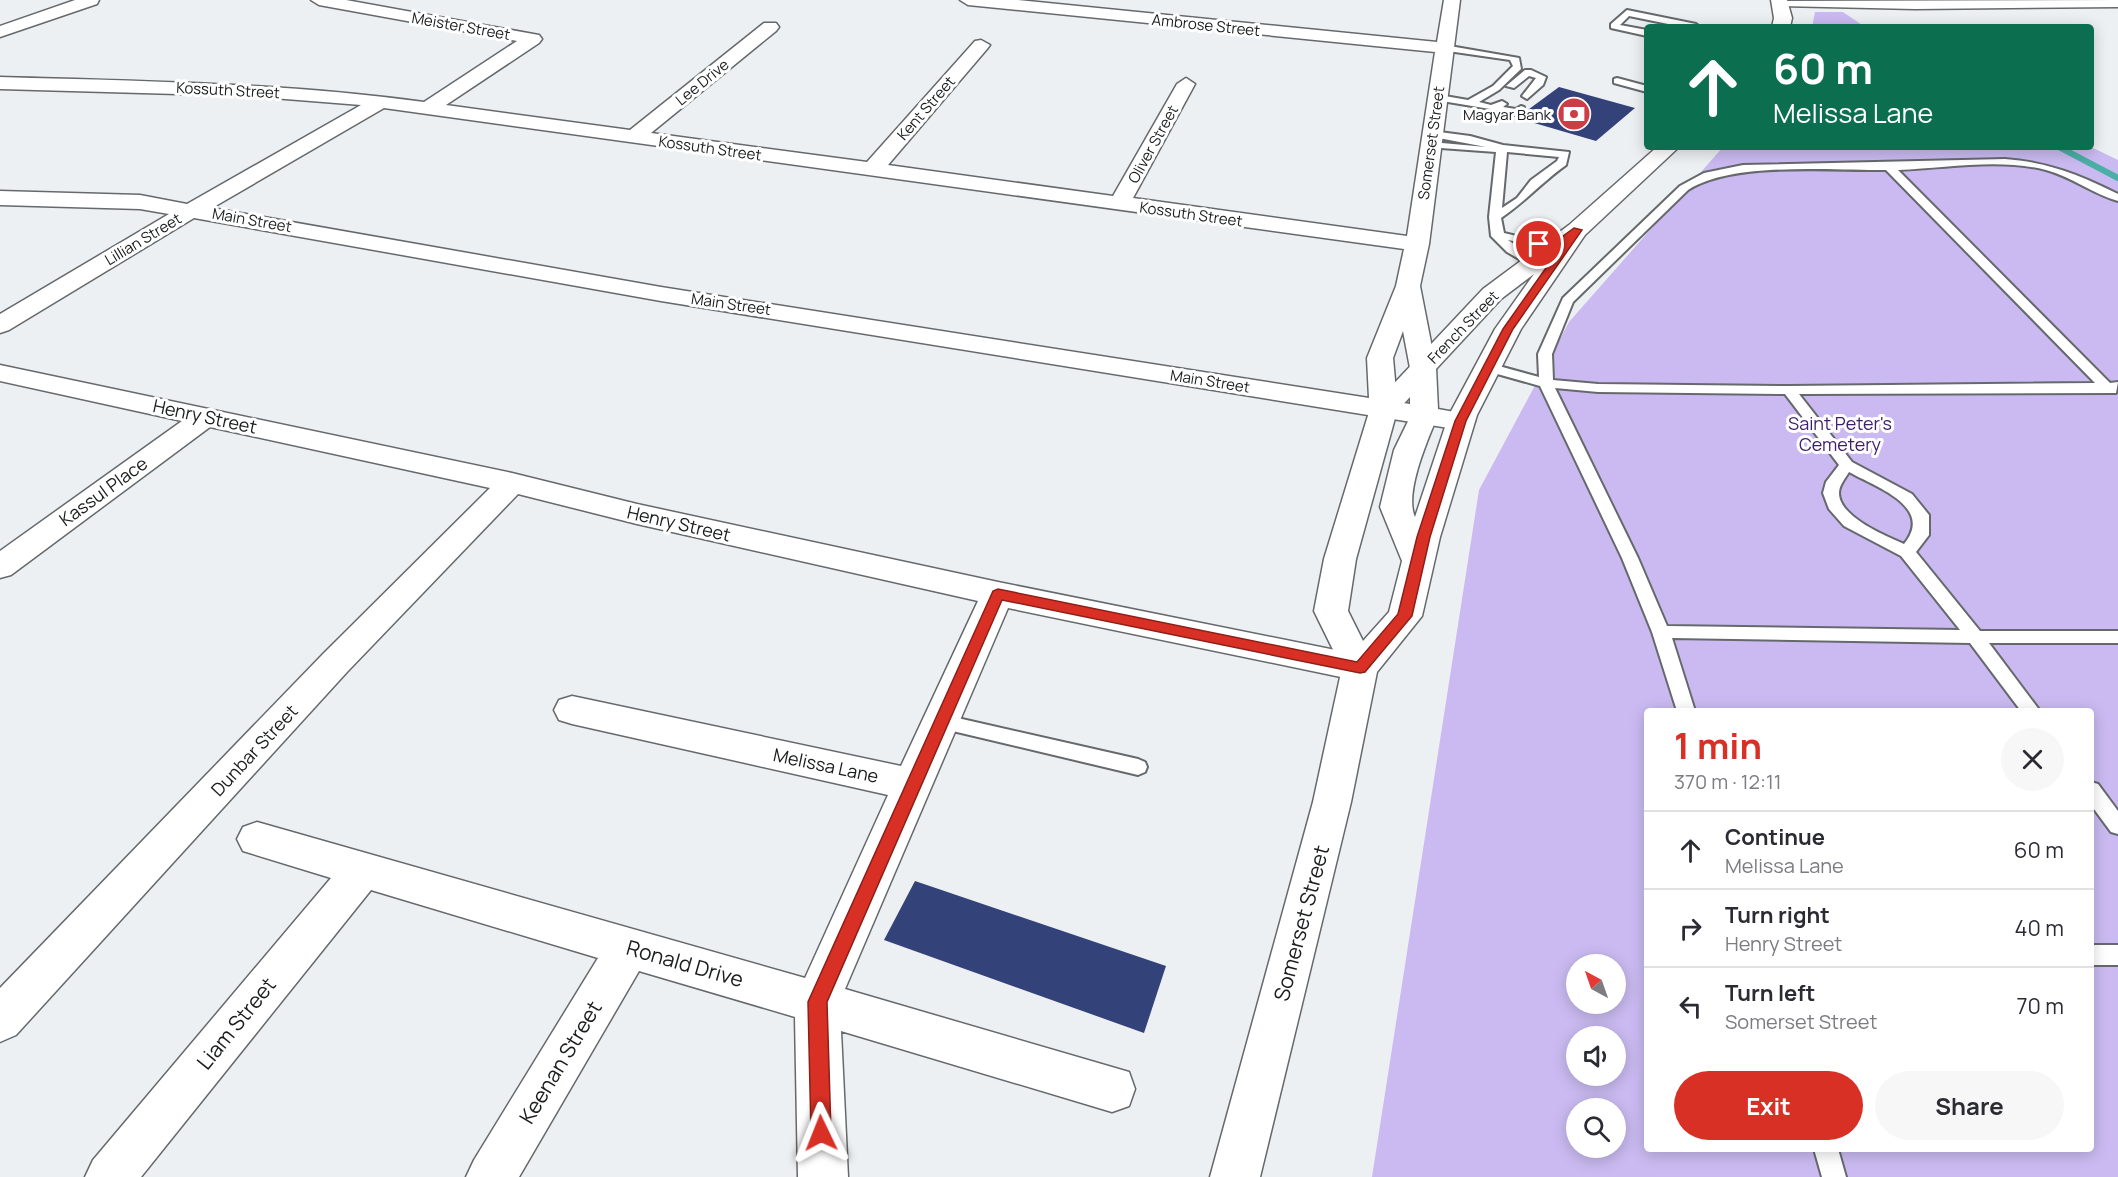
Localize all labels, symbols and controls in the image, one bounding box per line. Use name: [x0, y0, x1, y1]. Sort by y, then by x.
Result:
street label: Meister Street: [410, 7, 512, 45]
street label: Ambrose Street: [1151, 9, 1261, 41]
text: 60 m: [1773, 39, 1873, 97]
icon: ahead: [1674, 48, 1752, 126]
street label: Lee Drive: [671, 54, 733, 110]
street label: Kent Street: [892, 71, 960, 145]
street label: Kossuth Street: [176, 77, 280, 103]
street label: Somerset Street: [1413, 85, 1449, 201]
text: Melissa Lane: [1773, 94, 1933, 131]
bank icon: Magyar Bank: [1556, 96, 1592, 132]
street label: Oliver Street: [1123, 101, 1183, 187]
place label: Magyar Bank: [1463, 104, 1552, 125]
street label: Kossuth Street: [657, 130, 763, 166]
street label: Kossuth Street: [1138, 196, 1244, 232]
street label: Main Street: [211, 203, 293, 237]
street label: Lillian Street: [101, 208, 185, 270]
pin: [1513, 218, 1564, 269]
icon: arrive: [1522, 227, 1555, 260]
street label: French Street: [1423, 286, 1503, 368]
street label: Main Street: [690, 288, 772, 320]
street label: Main Street: [1169, 364, 1251, 398]
street label: Henry Street: [151, 393, 259, 439]
park label: Saint Peter's Cemetery: [1788, 411, 1892, 456]
street label: Kassul Place: [54, 451, 152, 531]
street label: Henry Street: [625, 499, 733, 547]
street label: Dunbar Street: [205, 699, 303, 801]
text: 1 min: [1674, 721, 1762, 770]
button: close: [2001, 728, 2064, 791]
street label: Melissa Lane: [771, 742, 881, 788]
text: 370 m · 12:11: [1674, 768, 1782, 795]
text: Continue: [1725, 822, 1825, 852]
icon: ahead: [1674, 834, 1707, 867]
text: 60 m: [2014, 835, 2064, 865]
street label: Somerset Street: [1267, 842, 1335, 1004]
text: Melissa Lane: [1725, 852, 1844, 879]
text: Turn right: [1725, 900, 1830, 930]
icon: right: [1674, 912, 1707, 945]
text: 40 m: [2015, 913, 2064, 943]
text: Henry Street: [1725, 930, 1842, 957]
street label: Ronald Drive: [623, 933, 747, 993]
north arrow: [1566, 954, 1626, 1014]
map controls: [1566, 954, 1626, 1158]
street label: Liam Street: [190, 971, 282, 1075]
text: Turn left: [1725, 978, 1815, 1008]
icon: left: [1674, 990, 1707, 1023]
text: 70 m: [2016, 991, 2064, 1021]
street label: Keenan Street: [512, 995, 608, 1129]
text: Somerset Street: [1725, 1008, 1878, 1035]
button: sound: [1566, 1026, 1626, 1086]
button: Exit: [1674, 1071, 1863, 1140]
button: Share: [1875, 1071, 2064, 1140]
button: search: [1566, 1098, 1626, 1158]
position arrow: [789, 1101, 853, 1165]

